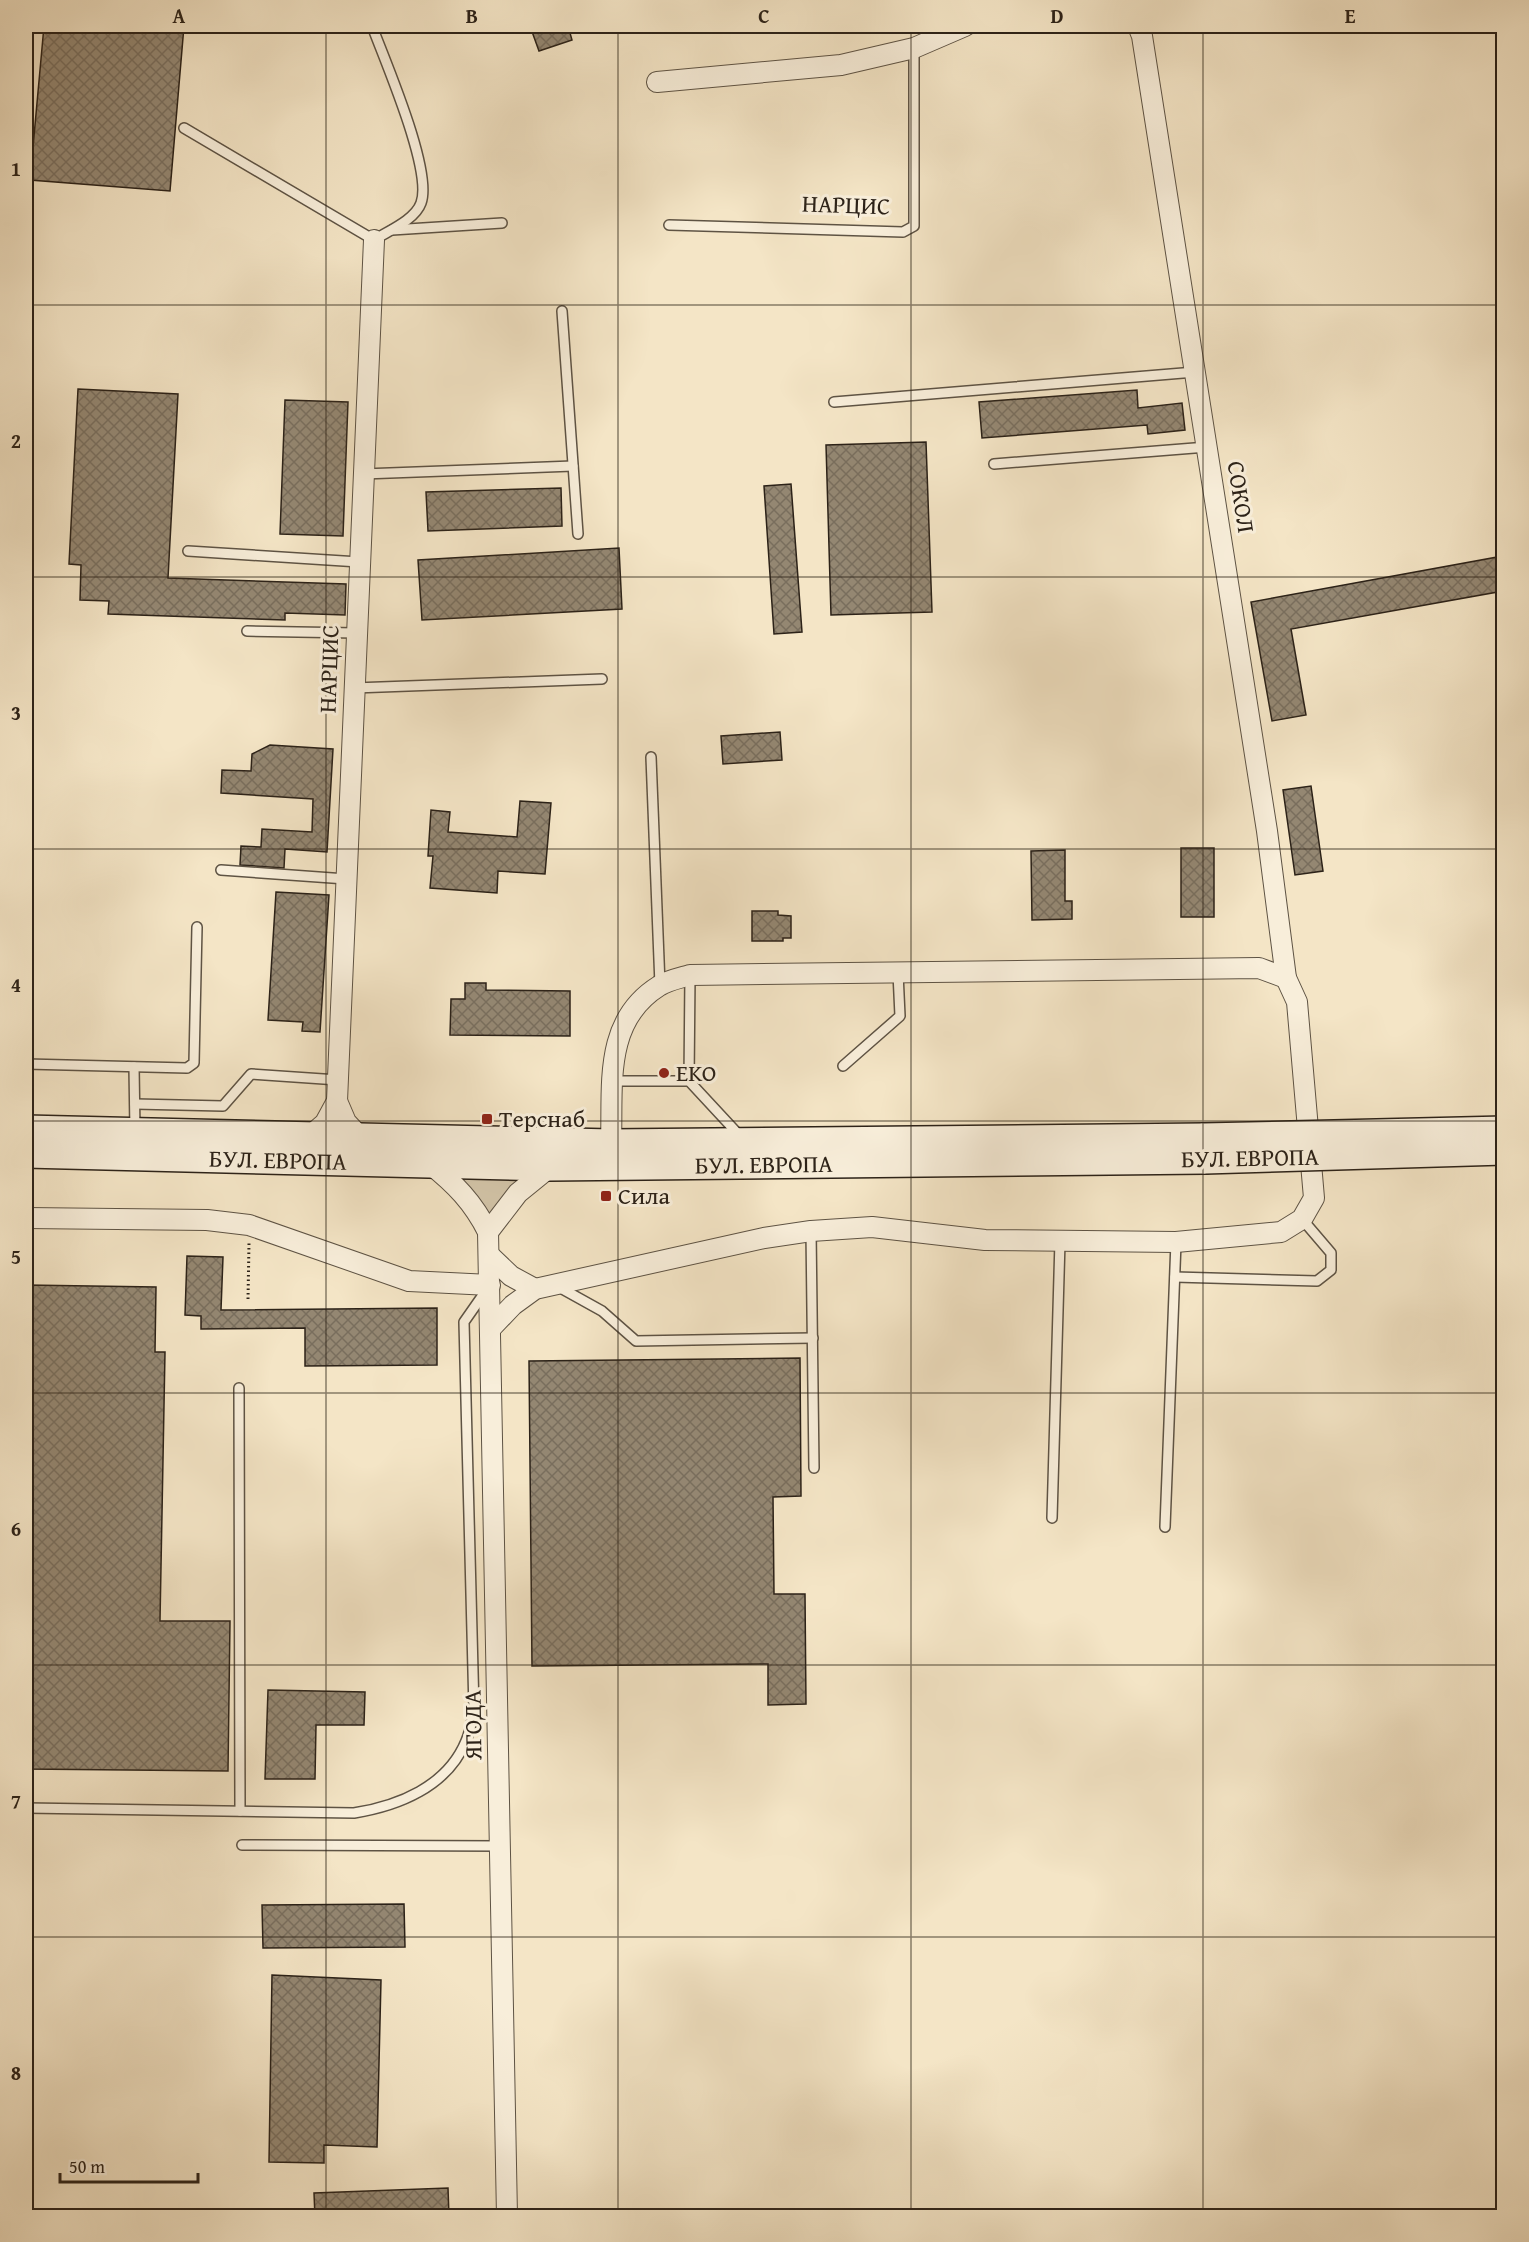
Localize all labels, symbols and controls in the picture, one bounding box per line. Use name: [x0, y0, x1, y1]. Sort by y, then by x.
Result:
text: A: [173, 1, 186, 30]
text: B: [466, 1, 478, 30]
text: C: [758, 1, 770, 30]
text: D: [1050, 1, 1064, 30]
text: E: [1345, 1, 1356, 30]
text: 1: [11, 154, 21, 183]
street label: НАРЦИС: [801, 185, 891, 224]
text: 2: [11, 426, 21, 455]
street label: СОКОЛ: [1219, 459, 1264, 535]
street label: НАРЦИС: [309, 624, 348, 714]
text: 3: [11, 698, 21, 727]
text: 4: [11, 970, 21, 999]
place label: EKO: [676, 1055, 716, 1090]
marker: EKO: [657, 1066, 671, 1080]
place label: Терснаб: [499, 1101, 585, 1136]
marker: Терснаб: [480, 1112, 494, 1126]
street label: БУЛ. ЕВРОПА: [1181, 1139, 1320, 1176]
street label: БУЛ. ЕВРОПА: [209, 1141, 348, 1179]
street label: БУЛ. ЕВРОПА: [695, 1146, 833, 1182]
place label: Сила: [618, 1178, 671, 1213]
marker: Сила: [599, 1189, 613, 1203]
text: 5: [11, 1242, 21, 1271]
text: 6: [11, 1514, 21, 1543]
street label: ЯГОДА: [454, 1689, 491, 1761]
text: 7: [11, 1786, 21, 1815]
text: 8: [11, 2058, 21, 2087]
scale bar: [60, 2146, 198, 2184]
text: 50 m: [69, 2153, 105, 2180]

